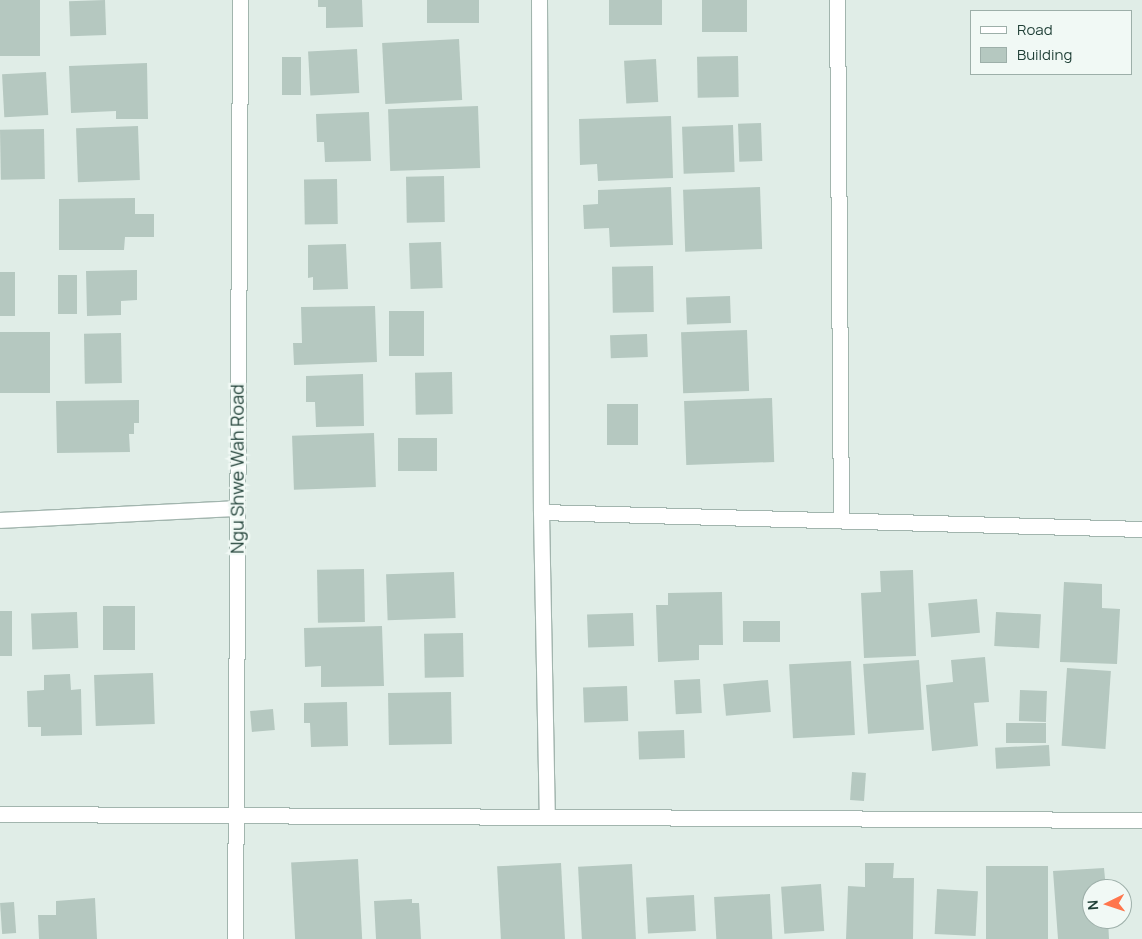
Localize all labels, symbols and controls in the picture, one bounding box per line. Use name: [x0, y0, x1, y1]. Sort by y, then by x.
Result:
legend: [970, 10, 1132, 75]
text: Road: [1017, 19, 1053, 40]
text: Building: [1017, 44, 1072, 65]
street label: Ngu Shwe Wah Road: [226, 384, 248, 554]
north arrow: [1082, 879, 1132, 929]
text: N: [1083, 899, 1102, 911]

